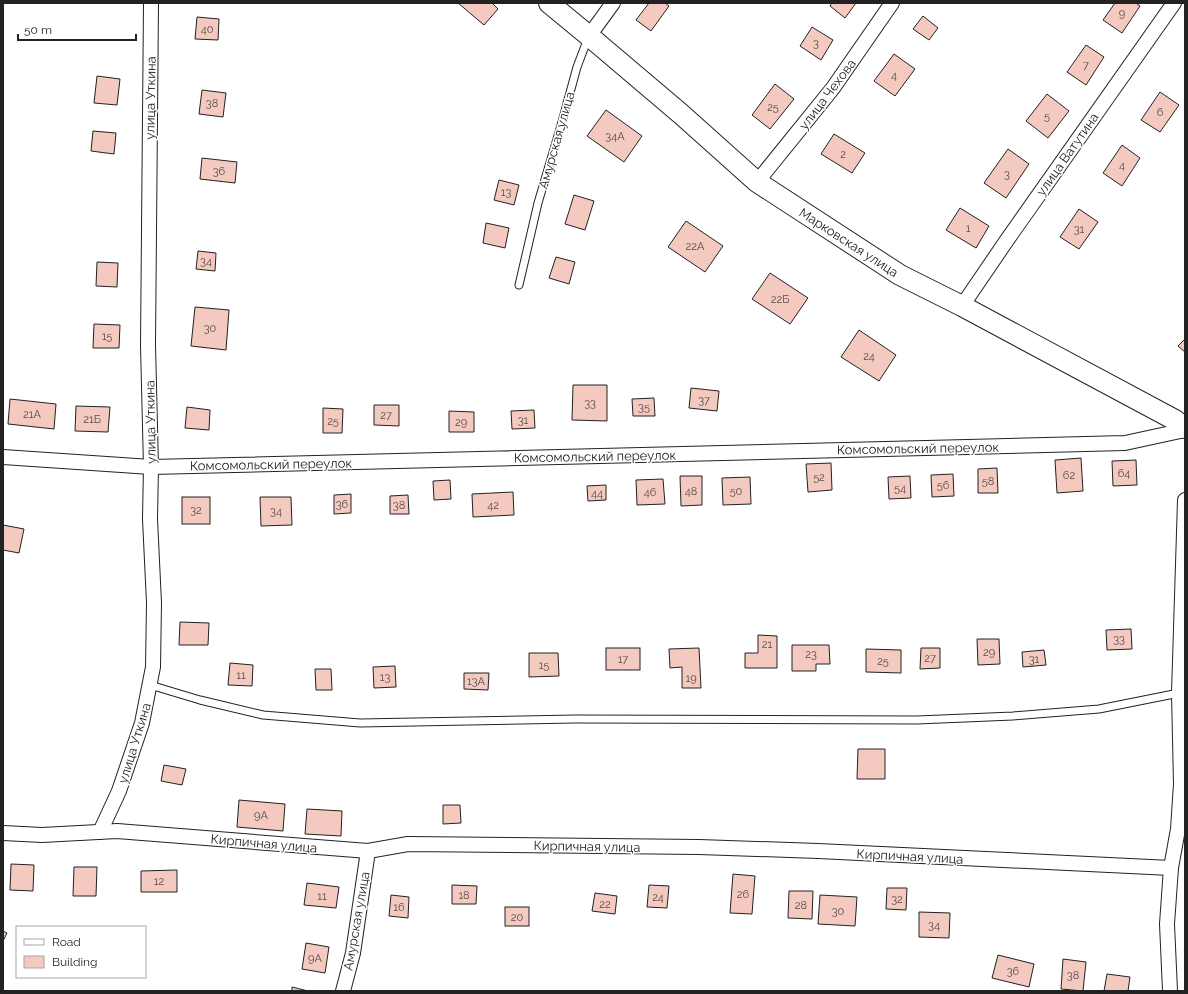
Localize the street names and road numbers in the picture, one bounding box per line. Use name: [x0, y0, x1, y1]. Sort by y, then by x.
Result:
street label: улица Уткина: [142, 56, 159, 140]
street label: улица Чехова: [796, 56, 859, 133]
street label: Амурская улица: [535, 90, 578, 190]
street label: улица Ватутина: [1033, 110, 1102, 199]
street label: Марковская улица: [796, 205, 901, 280]
street label: улица Уткина: [142, 380, 159, 464]
street label: Комсомольский переулок: [837, 440, 999, 457]
street label: Комсомольский переулок: [514, 448, 676, 465]
street label: Комсомольский переулок: [190, 456, 352, 473]
street label: улица Уткина: [115, 701, 154, 785]
street label: Кирпичная улица: [210, 831, 318, 856]
street label: Кирпичная улица: [533, 838, 641, 855]
street label: Кирпичная улица: [856, 846, 964, 867]
street label: Амурская улица: [340, 870, 373, 972]

